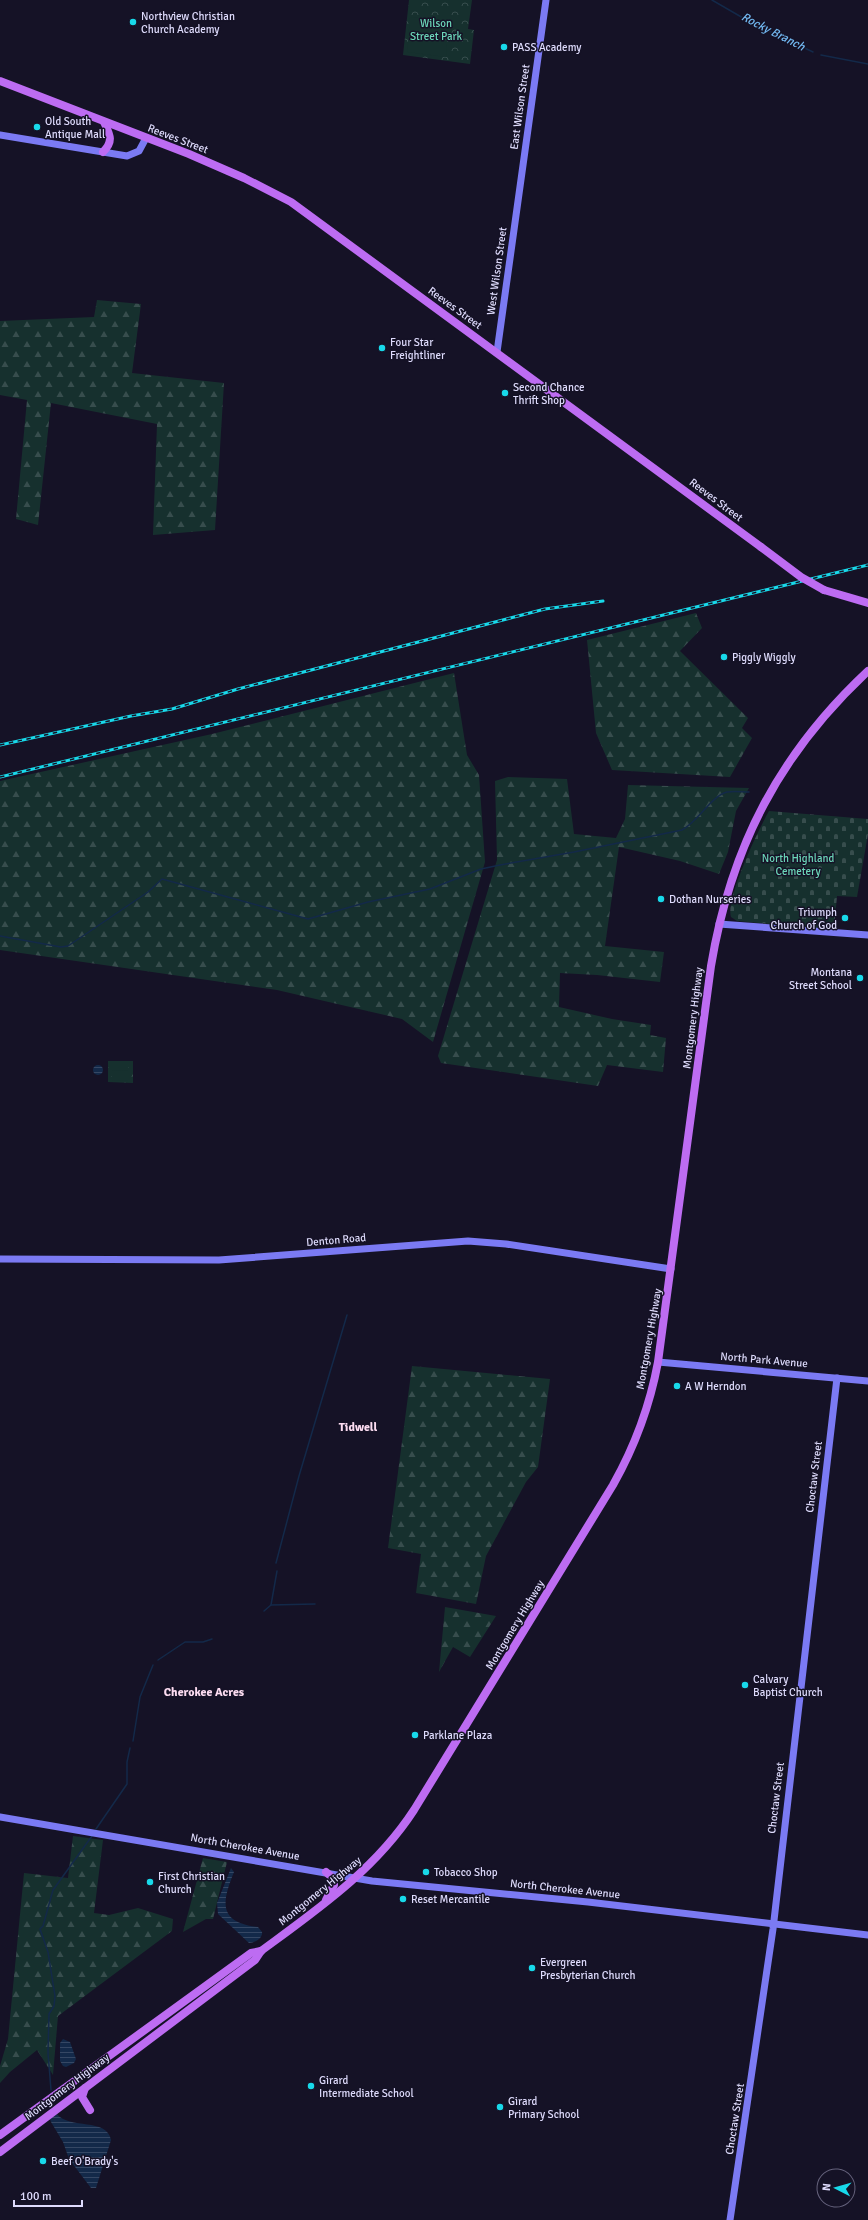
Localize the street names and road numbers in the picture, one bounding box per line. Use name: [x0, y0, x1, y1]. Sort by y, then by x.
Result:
street label: East Wilson Street: [508, 63, 532, 150]
street label: Reeves Street: [146, 122, 210, 157]
street label: West Wilson Street: [484, 226, 510, 316]
street label: Reeves Street: [425, 284, 485, 332]
street label: Reeves Street: [687, 476, 745, 524]
street label: Montgomery Highway: [680, 965, 706, 1070]
street label: Denton Road: [306, 1231, 367, 1249]
street label: Montgomery Highway: [634, 1287, 664, 1391]
street label: North Park Avenue: [720, 1350, 808, 1370]
street label: Choctaw Street: [803, 1440, 825, 1513]
street label: Montgomery Highway: [483, 1577, 547, 1672]
street label: Choctaw Street: [765, 1761, 787, 1834]
street label: North Cherokee Avenue: [189, 1831, 301, 1863]
street label: Montgomery Highway: [276, 1853, 365, 1928]
street label: North Cherokee Avenue: [509, 1877, 621, 1901]
street label: Montgomery Highway: [22, 2050, 113, 2123]
street label: Choctaw Street: [723, 2082, 747, 2156]

